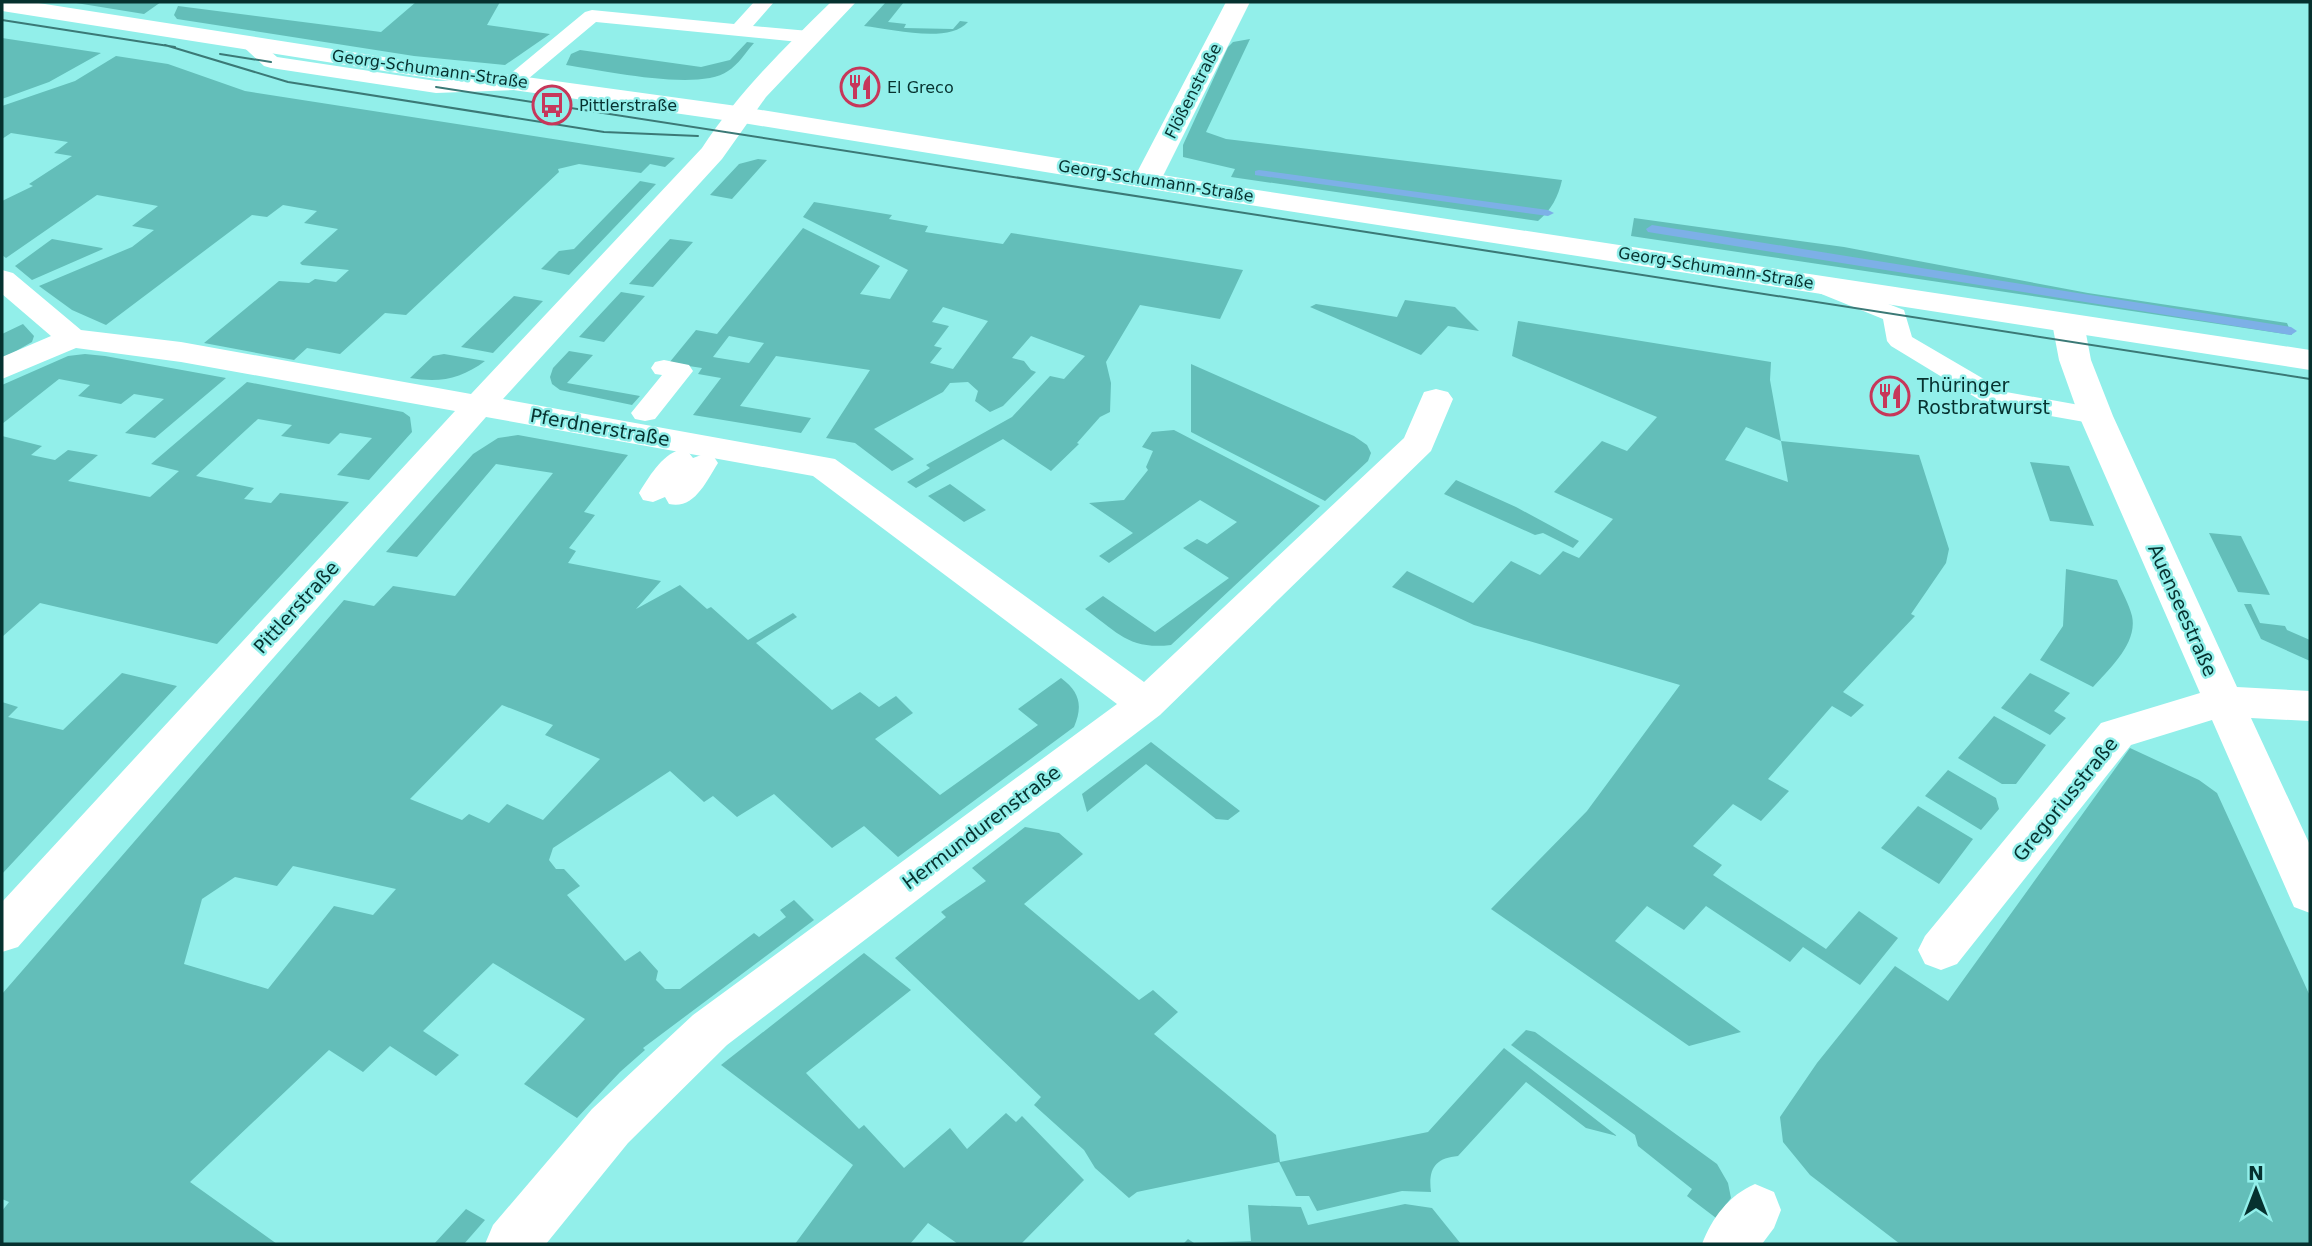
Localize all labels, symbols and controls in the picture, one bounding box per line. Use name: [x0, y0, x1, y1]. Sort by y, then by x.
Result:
street label: Flößenstraße: [1161, 40, 1225, 142]
street label: Georg-Schumann-Straße: [331, 46, 529, 92]
restaurant icon: El Greco: [839, 66, 881, 108]
place label: El Greco: [887, 78, 954, 97]
bus stop icon: Pittlerstraße: [531, 84, 573, 126]
place label: Pittlerstraße: [579, 96, 677, 115]
street label: Georg-Schumann-Straße: [1057, 156, 1255, 206]
street label: Georg-Schumann-Straße: [1617, 243, 1815, 293]
place label: Thüringer Rostbratwurst: [1916, 374, 2050, 418]
restaurant icon: Thüringer Rostbratwurst: [1869, 375, 1911, 417]
street label: Pferdnerstraße: [528, 404, 672, 450]
street label: Auenseestraße: [2144, 540, 2222, 680]
street label: Pittlerstraße: [249, 556, 343, 658]
street label: Gregoriusstraße: [2008, 733, 2122, 865]
street label: Hermundurenstraße: [898, 761, 1064, 893]
north arrow: [2221, 1155, 2291, 1225]
text: N: [2248, 1162, 2264, 1184]

